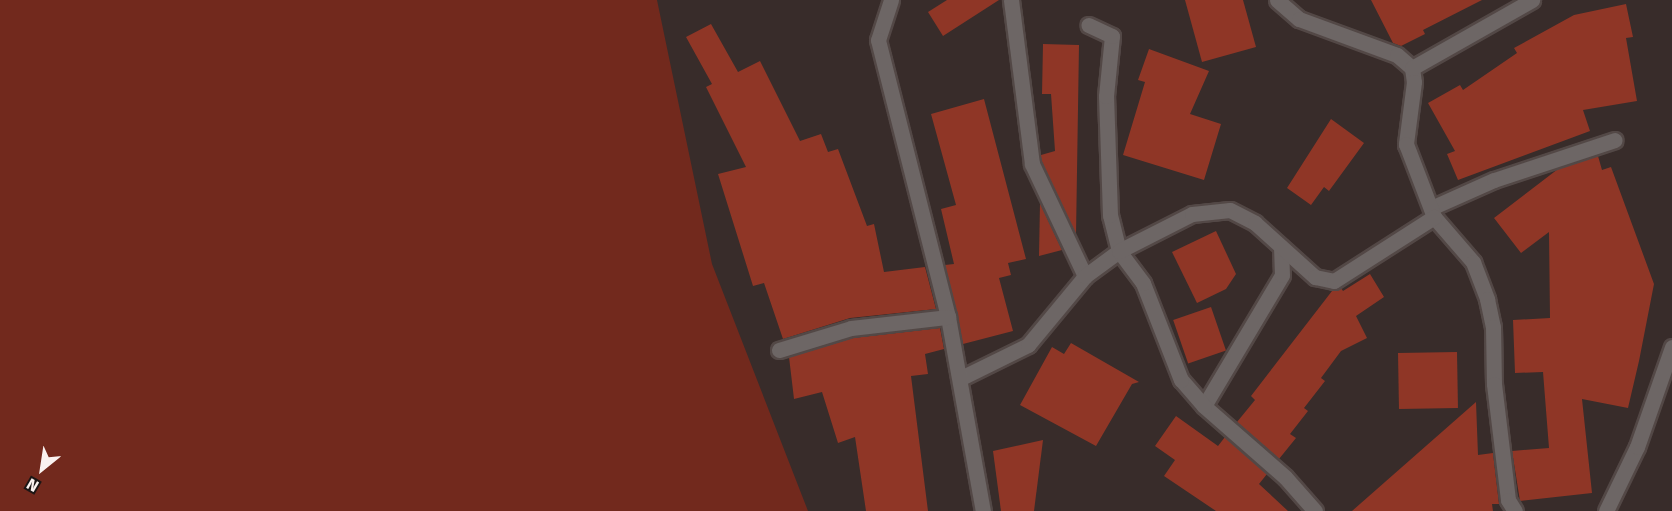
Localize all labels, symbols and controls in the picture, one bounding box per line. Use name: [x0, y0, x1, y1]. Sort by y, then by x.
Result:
north arrow: [12, 439, 72, 499]
text: N: [23, 474, 42, 496]

